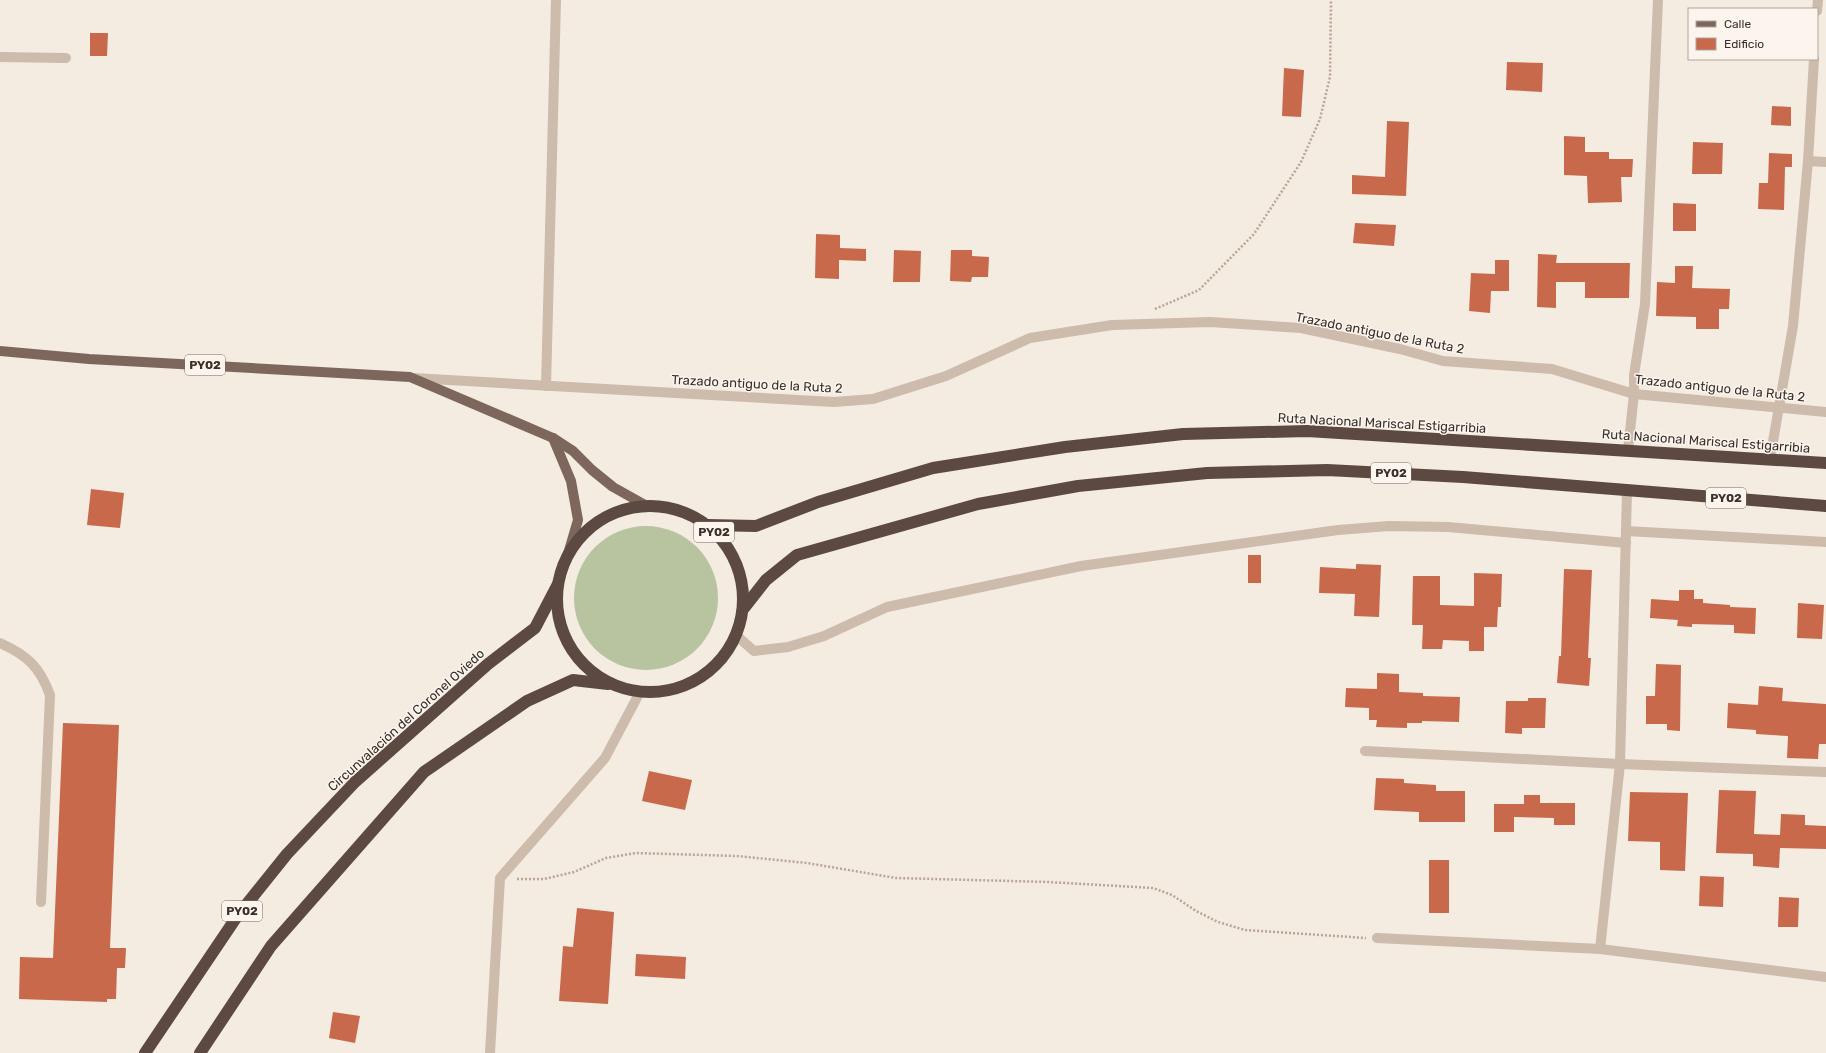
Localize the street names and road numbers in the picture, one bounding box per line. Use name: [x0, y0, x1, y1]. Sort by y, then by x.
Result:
street label: Trazado antiguo de la Ruta 2: [1294, 309, 1465, 358]
road number: PY02: [185, 355, 225, 375]
street label: Trazado antiguo de la Ruta 2: [671, 372, 843, 397]
street label: Trazado antiguo de la Ruta 2: [1634, 372, 1806, 405]
street label: Ruta Nacional Mariscal Estigarribia: [1277, 410, 1487, 437]
street label: Ruta Nacional Mariscal Estigarribia: [1601, 426, 1811, 457]
road number: PY02: [1371, 463, 1411, 483]
road number: PY02: [1706, 488, 1746, 508]
road number: PY02: [694, 522, 734, 542]
street label: Circunvalación del Coronel Oviedo: [325, 646, 487, 794]
road number: PY02: [222, 901, 262, 921]

